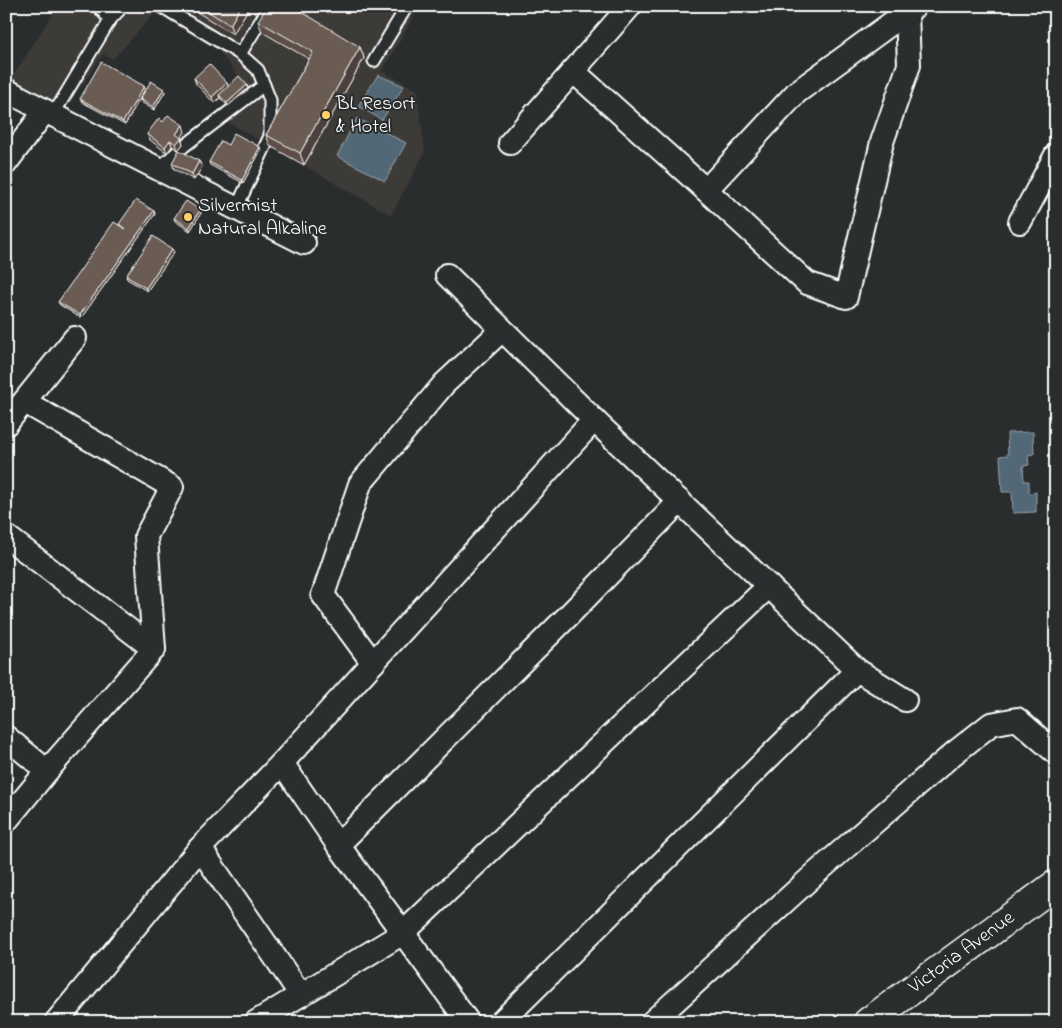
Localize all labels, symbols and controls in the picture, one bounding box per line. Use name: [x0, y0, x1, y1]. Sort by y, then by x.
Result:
place label: BL Resort & Hotel: [335, 90, 416, 142]
marker: BL Resort & Hotel: [320, 109, 332, 121]
place label: Silvermist Natural Alkaline: [198, 192, 327, 244]
marker: Silvermist Natural Alkaline: [182, 211, 194, 223]
street label: Victoria Avenue: [902, 904, 1021, 1002]

